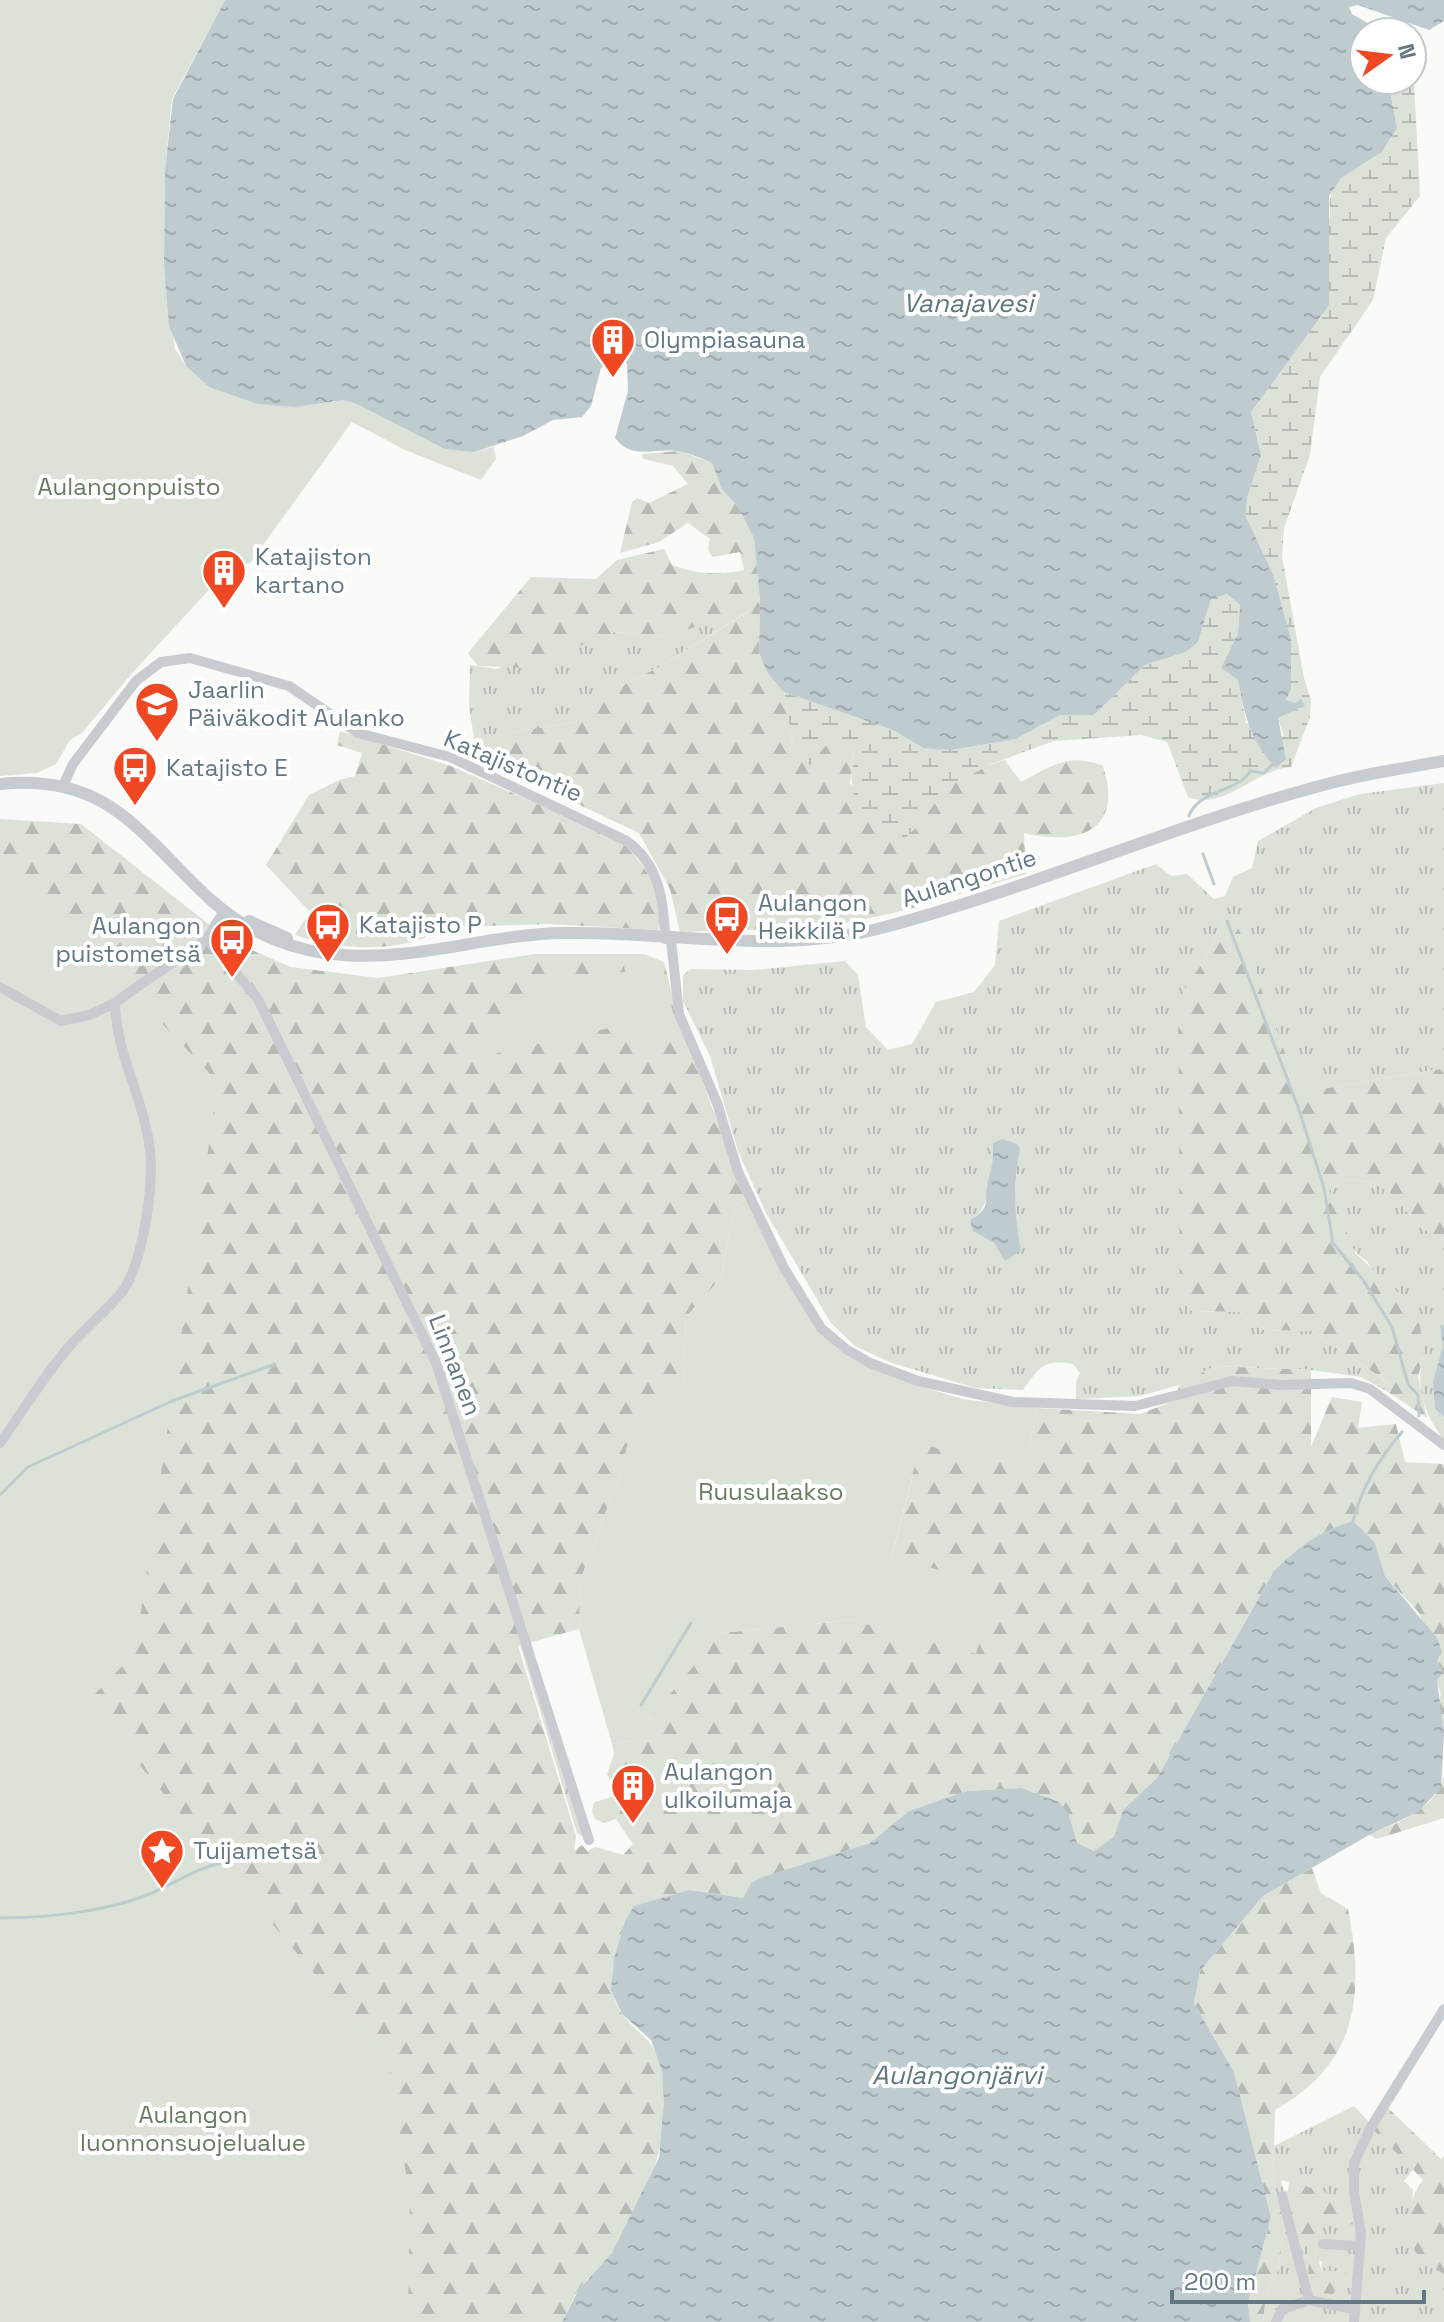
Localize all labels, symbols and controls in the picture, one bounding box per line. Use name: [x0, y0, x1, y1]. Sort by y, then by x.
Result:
north arrow: [1348, 16, 1428, 96]
text: N: [1392, 41, 1423, 62]
water label: Vanajavesi: [903, 286, 1036, 320]
building icon: Olympiasauna: [589, 316, 637, 379]
place label: Olympiasauna: [644, 324, 806, 355]
park label: Aulangonpuisto: [38, 471, 221, 502]
place label: Katajiston kartano: [255, 541, 372, 600]
building icon: Katajiston kartano: [200, 547, 248, 610]
place label: Jaarlin Päiväkodit Aulanko: [188, 674, 405, 733]
school or university icon: Jaarlin Päiväkodit Aulanko: [133, 680, 181, 743]
street label: Katajistontie: [439, 722, 587, 809]
bus stop icon: Katajisto E: [111, 744, 159, 807]
place label: Katajisto E: [166, 752, 288, 783]
street label: Aulangontie: [898, 841, 1040, 914]
place label: Aulangon Heikkilä P: [758, 887, 867, 946]
bus stop icon: Aulangon Heikkilä P: [703, 893, 751, 956]
bus stop icon: Katajisto P: [304, 901, 352, 964]
place label: Katajisto P: [359, 909, 482, 940]
place label: Aulangon puistometsä: [55, 910, 201, 969]
bus stop icon: Aulangon puistometsä: [208, 916, 256, 979]
street label: Linnanen: [422, 1310, 489, 1420]
park label: Ruusulaakso: [698, 1476, 844, 1507]
place label: Aulangon ulkoilumaja: [664, 1756, 792, 1815]
building icon: Aulangon ulkoilumaja: [609, 1762, 657, 1825]
place icon: Tuijametsä: [138, 1827, 186, 1890]
place label: Tuijametsä: [193, 1835, 318, 1866]
water label: Aulangonjärvi: [872, 2058, 1045, 2092]
park label: Aulangon luonnonsuojelualue: [80, 2099, 306, 2158]
scale bar: [1172, 2254, 1424, 2304]
text: 200 m: [1184, 2266, 1256, 2297]

